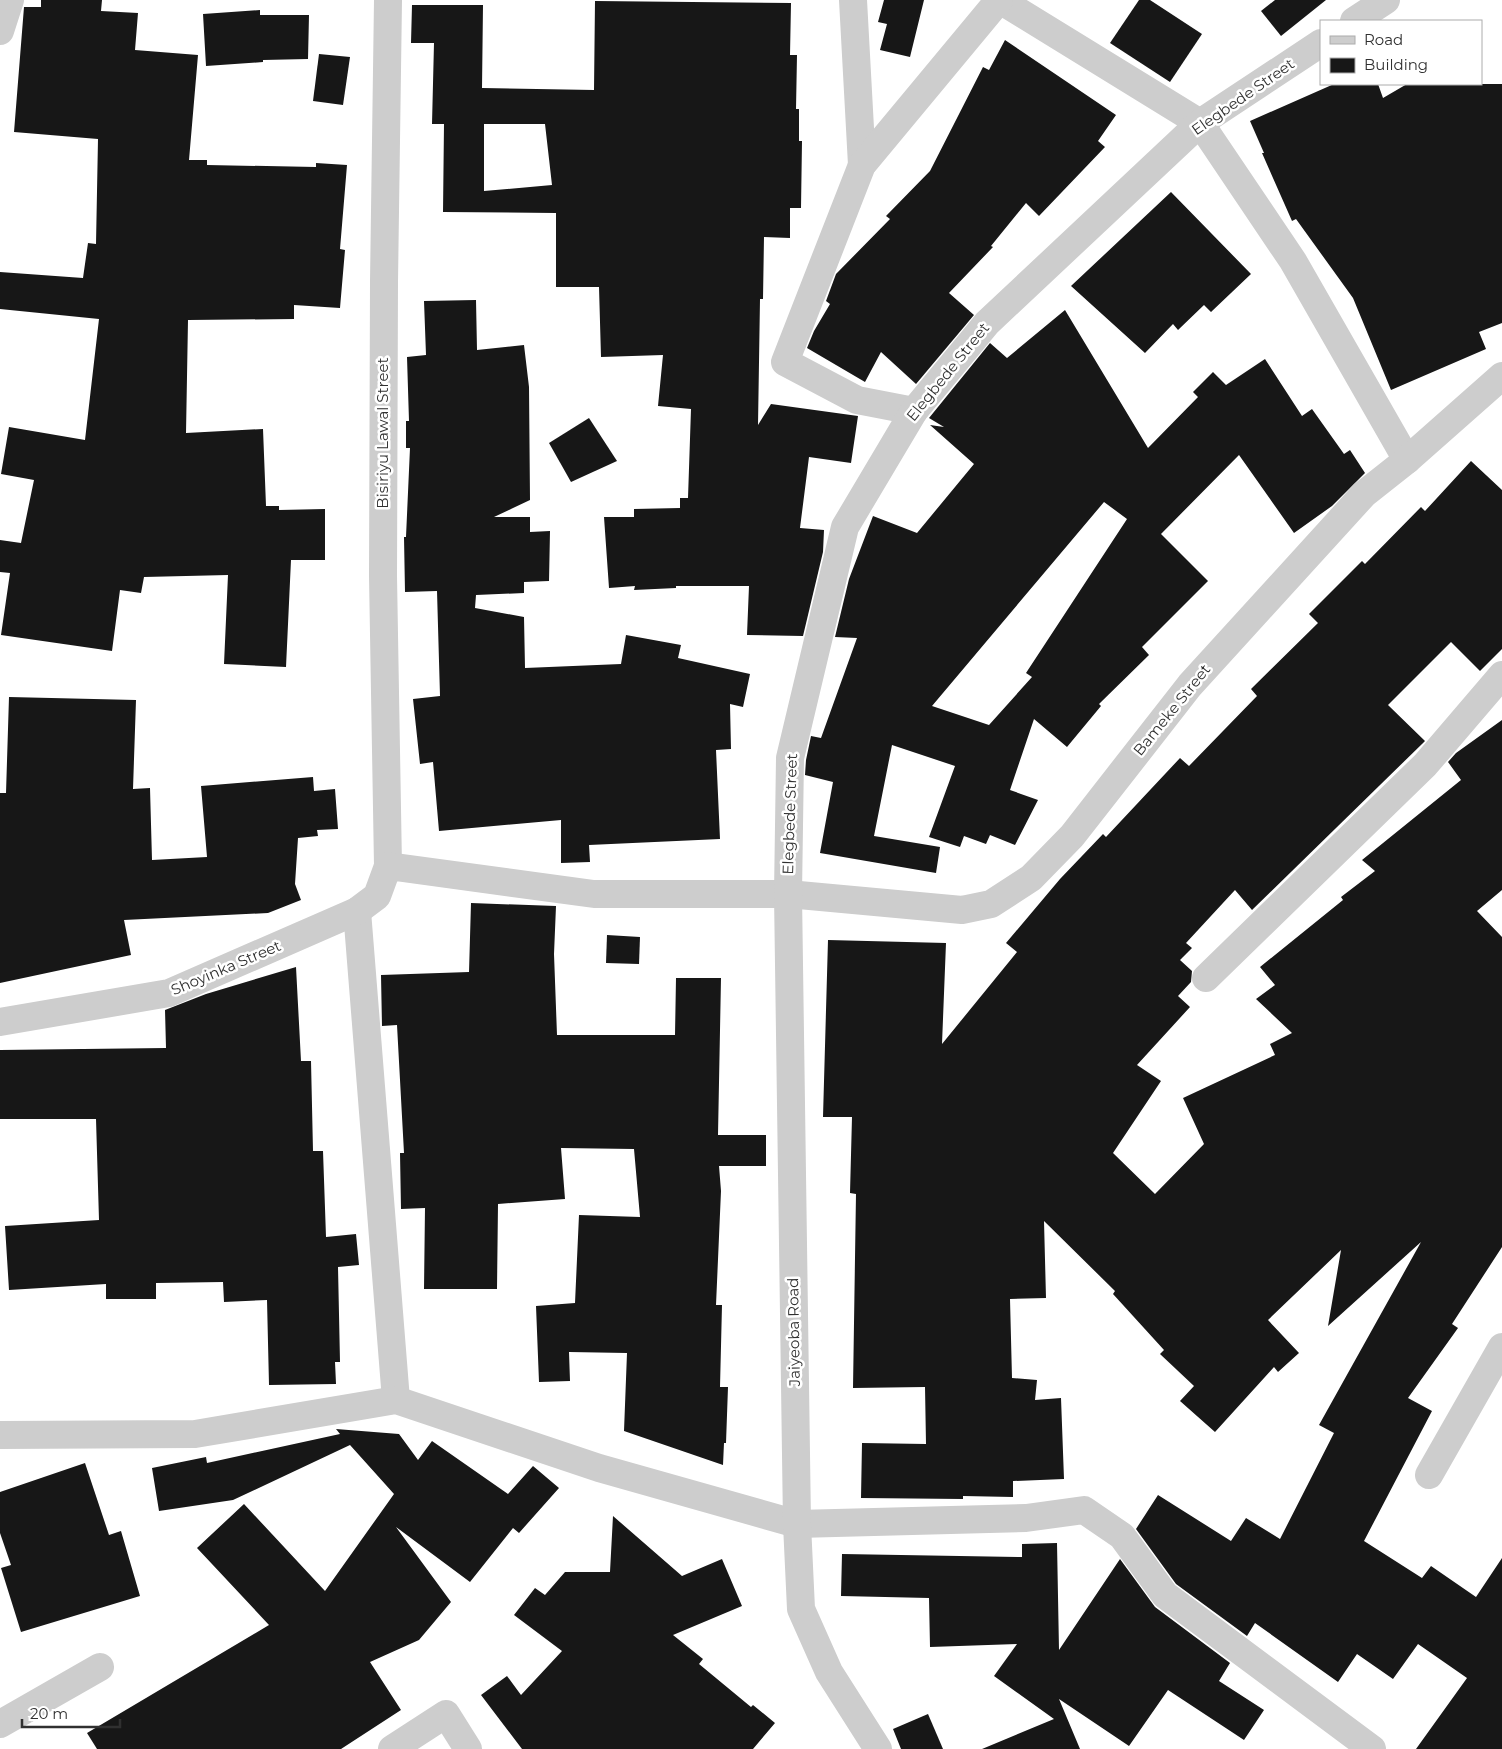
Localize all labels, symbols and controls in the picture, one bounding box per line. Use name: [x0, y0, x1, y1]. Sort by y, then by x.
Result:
legend: [1320, 20, 1482, 85]
text: Road: [1364, 30, 1403, 49]
street label: Elegbede Street: [1188, 54, 1298, 139]
text: Building: [1364, 55, 1428, 74]
street label: Elegbede Street: [902, 319, 993, 425]
street label: Bisiriyu Lawal Street: [373, 357, 392, 509]
street label: Bameke Street: [1129, 660, 1214, 759]
street label: Elegbede Street: [778, 753, 801, 875]
street label: Shoyinka Street: [168, 936, 284, 999]
street label: Jaiyeoba Road: [783, 1277, 804, 1388]
scale bar: [22, 1696, 120, 1728]
text: 20 m: [30, 1704, 68, 1723]

